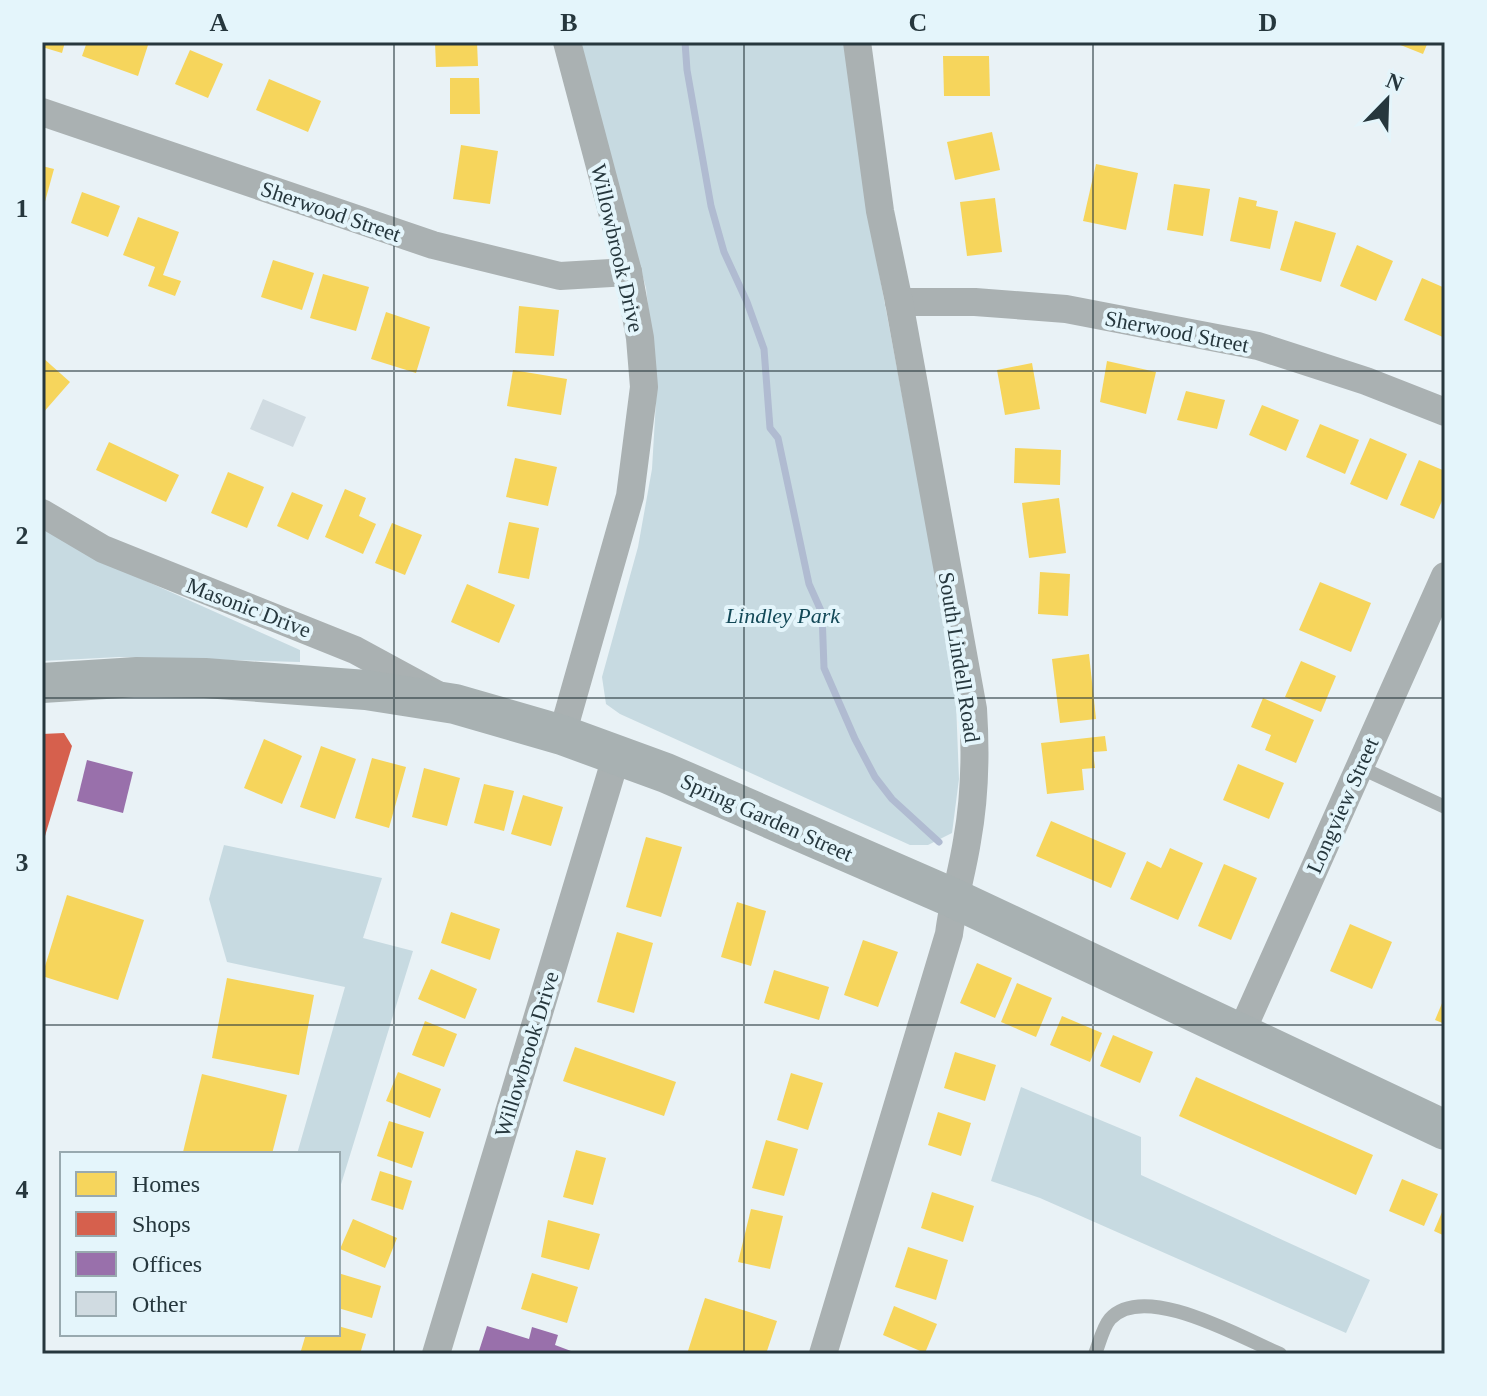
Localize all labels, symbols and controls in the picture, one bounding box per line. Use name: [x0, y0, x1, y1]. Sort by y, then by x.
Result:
text: A: [210, 8, 229, 37]
text: B: [560, 8, 578, 37]
text: C: [909, 8, 927, 37]
text: D: [1259, 8, 1277, 37]
north arrow: [1347, 60, 1427, 140]
text: N: [1382, 67, 1407, 97]
street label: Willowbrook Drive: [586, 161, 649, 335]
street label: Sherwood Street: [258, 176, 404, 247]
text: 1: [16, 194, 29, 223]
street label: Sherwood Street: [1103, 305, 1251, 358]
text: 2: [16, 521, 29, 550]
street label: South Lindell Road: [934, 570, 985, 744]
street label: Masonic Drive: [183, 572, 315, 643]
park label: Lindley Park: [725, 603, 841, 628]
street label: Longview Street: [1301, 733, 1384, 877]
street label: Spring Garden Street: [677, 768, 857, 867]
text: 3: [16, 848, 29, 877]
street label: Willowbrook Drive: [489, 968, 564, 1140]
legend: [60, 1152, 340, 1336]
text: Homes: [132, 1171, 200, 1197]
text: 4: [16, 1175, 29, 1204]
text: Shops: [132, 1211, 191, 1237]
text: Offices: [132, 1251, 202, 1277]
text: Other: [132, 1291, 187, 1317]

